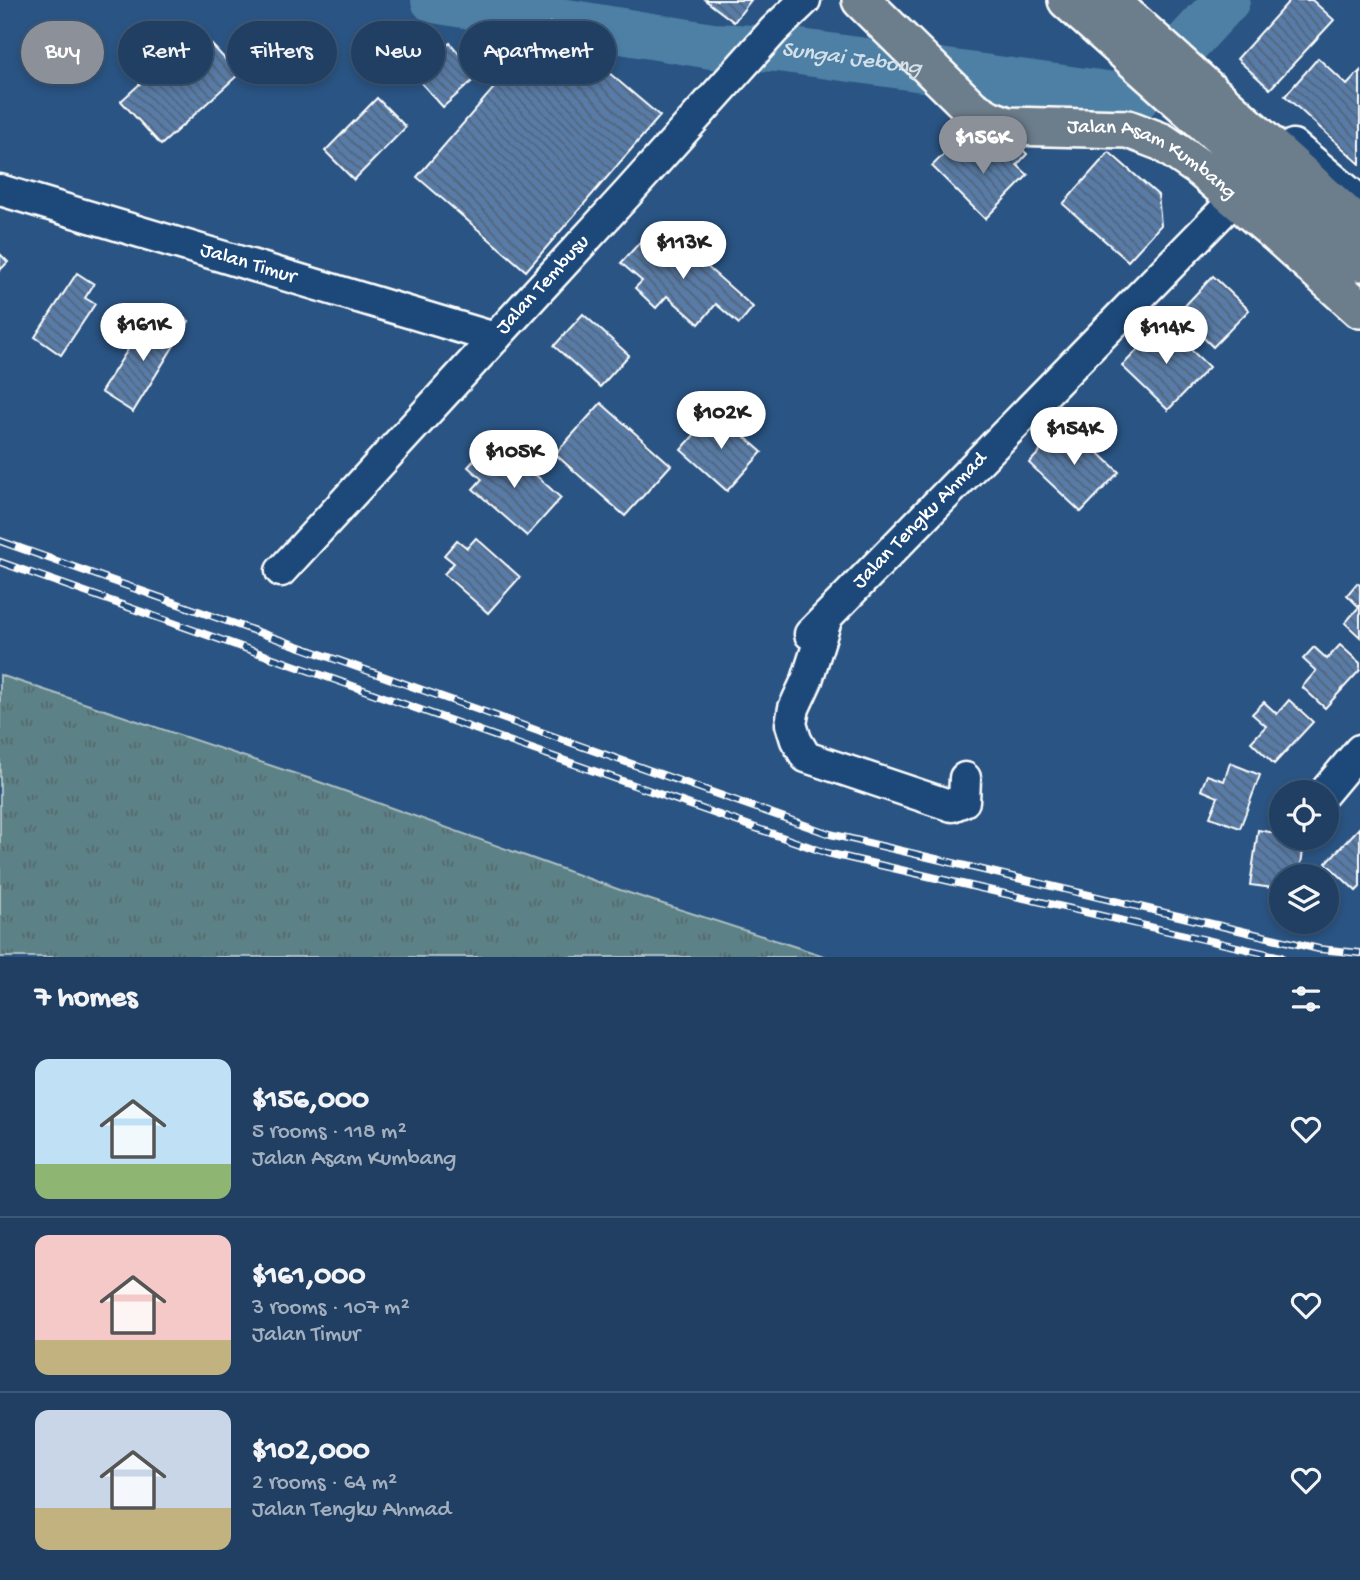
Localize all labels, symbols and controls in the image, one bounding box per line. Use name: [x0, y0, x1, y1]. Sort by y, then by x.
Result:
chip: Buy: [21, 21, 104, 84]
chip: Rent: [118, 21, 213, 84]
chip: Filters: [227, 21, 337, 84]
chip: New: [351, 21, 445, 84]
chip: Apartment: [459, 21, 616, 84]
water label: Sungai Jebong: [780, 36, 925, 82]
street label: Jalan Asam Kumbang: [1067, 115, 1241, 206]
pin: $156K: [934, 116, 1032, 176]
text: $156K: [955, 125, 1011, 152]
pin: $113K: [634, 222, 732, 281]
street label: Jalan Tembusu: [491, 230, 595, 340]
text: $113K: [656, 230, 710, 257]
street label: Jalan Timur: [197, 238, 301, 291]
pin: $161K: [94, 304, 192, 363]
pin: $114K: [1117, 306, 1215, 366]
text: $161K: [116, 312, 170, 339]
text: $114K: [1140, 315, 1192, 342]
pin: $102K: [672, 392, 770, 451]
text: $102K: [693, 400, 749, 427]
pin: $154K: [1025, 407, 1123, 467]
text: $154K: [1046, 416, 1102, 443]
pin: $105K: [465, 430, 563, 490]
text: $105K: [485, 439, 543, 466]
street label: Jalan Tengku Ahmad: [848, 446, 994, 595]
map controls: [1269, 780, 1339, 934]
button: locate: [1269, 780, 1339, 850]
button: layers: [1269, 864, 1339, 934]
icon: filters: [1287, 980, 1325, 1018]
text: 7 homes: [35, 982, 137, 1017]
text: $156,000: [252, 1084, 369, 1119]
icon: home: [91, 1087, 175, 1171]
icon: heart: [1287, 1110, 1325, 1148]
text: 5 rooms · 118 m²: [252, 1119, 407, 1146]
text: Jalan Asam Kumbang: [252, 1146, 456, 1173]
text: $161,000: [252, 1260, 365, 1295]
icon: home: [91, 1263, 175, 1347]
icon: heart: [1287, 1286, 1325, 1324]
text: 3 rooms · 107 m²: [252, 1295, 410, 1322]
text: Jalan Timur: [252, 1322, 360, 1349]
text: $102,000: [252, 1435, 370, 1470]
icon: home: [91, 1438, 175, 1522]
icon: heart: [1287, 1461, 1325, 1499]
text: 2 rooms · 64 m²: [252, 1470, 397, 1497]
text: Jalan Tengku Ahmad: [252, 1497, 451, 1524]

